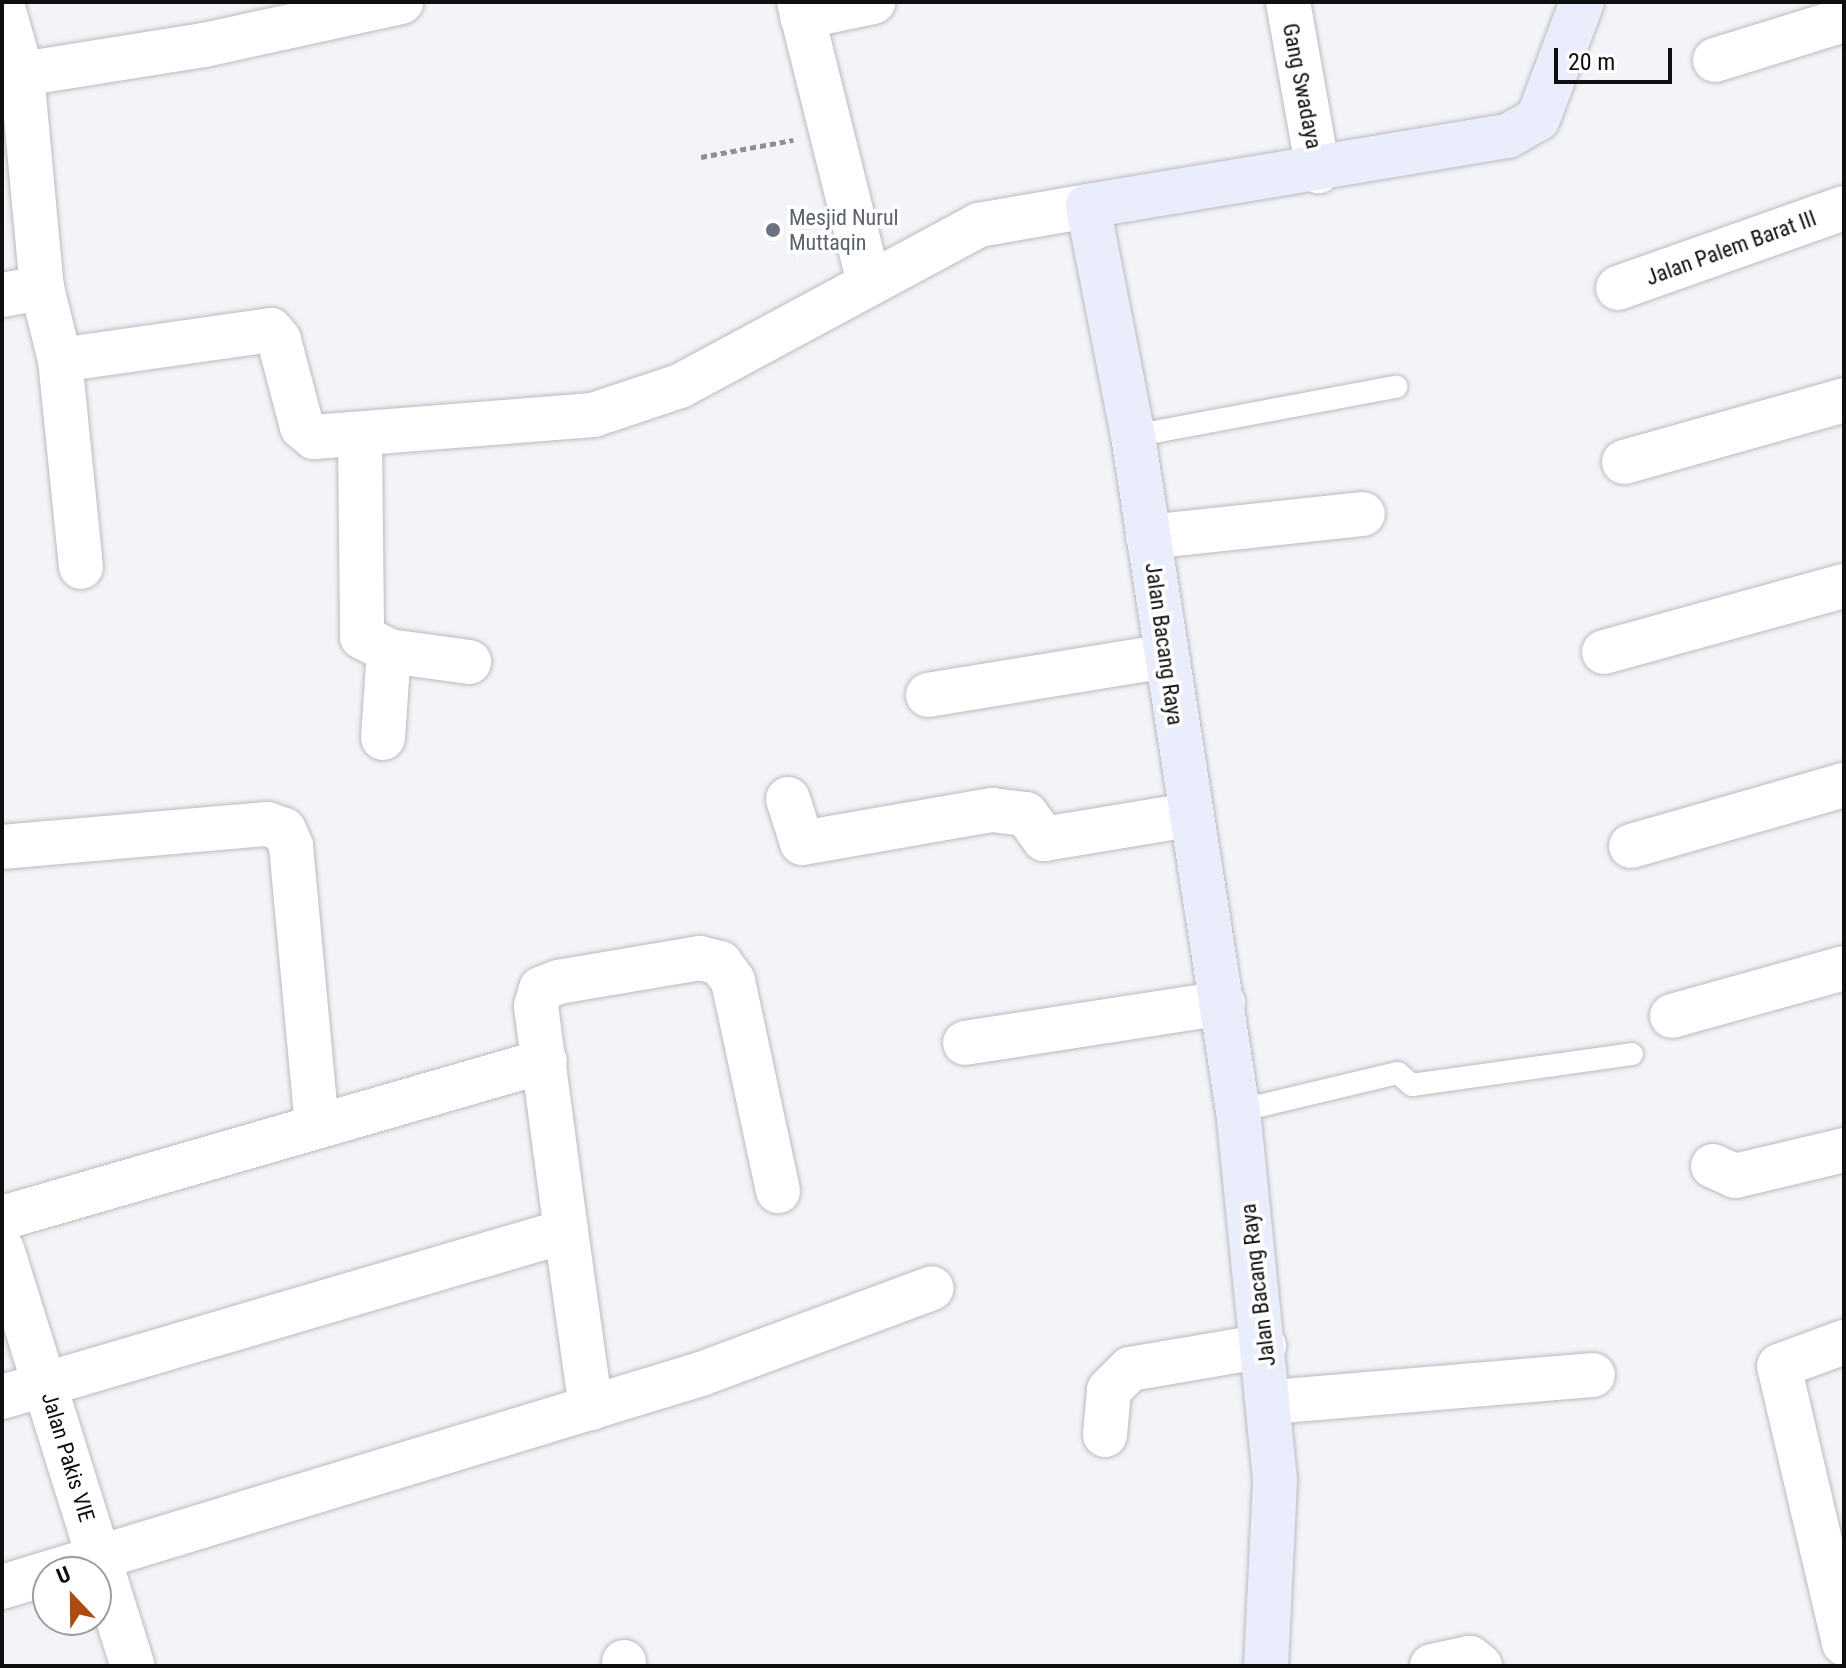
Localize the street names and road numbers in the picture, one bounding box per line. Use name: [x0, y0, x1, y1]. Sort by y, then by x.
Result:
street label: Gang Swadaya: [1277, 21, 1327, 151]
street label: Jalan Palem Barat III: [1642, 205, 1820, 291]
street label: Jalan Bacang Raya: [1140, 561, 1188, 727]
street label: Jalan Bacang Raya: [1235, 1202, 1281, 1368]
street label: Jalan Pakis VIE: [36, 1389, 100, 1525]

